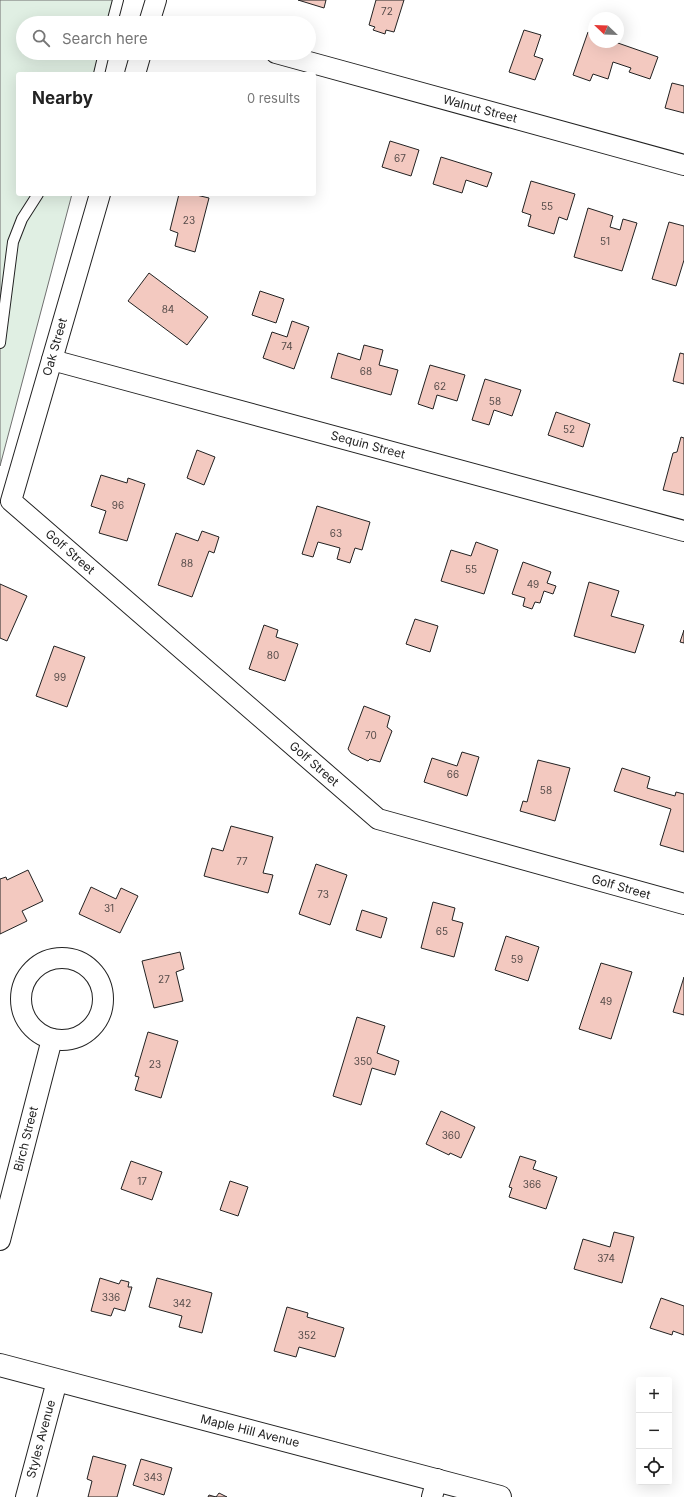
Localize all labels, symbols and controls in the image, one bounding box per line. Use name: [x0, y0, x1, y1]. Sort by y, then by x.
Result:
house number: 72: [381, 5, 393, 17]
north arrow: [588, 12, 624, 48]
search box: [16, 16, 316, 60]
icon: search: [30, 27, 52, 49]
text: Search here: [62, 29, 148, 48]
text: Nearby: [32, 88, 93, 108]
text: 0 results: [247, 90, 300, 106]
street label: Walnut Street: [441, 91, 519, 126]
house number: 67: [394, 152, 406, 164]
house number: 55: [541, 200, 553, 212]
house number: 23: [183, 214, 195, 226]
house number: 51: [600, 235, 610, 247]
house number: 84: [162, 303, 174, 315]
street label: Oak Street: [39, 316, 70, 378]
house number: 74: [281, 340, 293, 352]
house number: 68: [360, 365, 372, 377]
house number: 62: [434, 380, 446, 392]
house number: 58: [489, 395, 501, 407]
house number: 52: [563, 423, 575, 435]
street label: Sequin Street: [329, 427, 407, 462]
house number: 96: [112, 499, 124, 511]
street label: Golf Street: [42, 526, 98, 577]
house number: 63: [330, 527, 342, 539]
house number: 88: [181, 557, 193, 569]
house number: 55: [465, 563, 477, 575]
house number: 49: [527, 578, 539, 590]
house number: 80: [267, 649, 279, 661]
house number: 99: [54, 671, 66, 683]
house number: 70: [365, 729, 377, 741]
street label: Golf Street: [286, 738, 342, 789]
house number: 66: [447, 768, 459, 780]
house number: 58: [540, 784, 552, 796]
house number: 77: [236, 855, 248, 867]
street label: Golf Street: [590, 871, 652, 902]
house number: 73: [317, 888, 329, 900]
house number: 31: [104, 902, 114, 914]
house number: 65: [436, 925, 448, 937]
house number: 59: [511, 953, 523, 965]
house number: 27: [158, 973, 170, 985]
house number: 49: [600, 995, 612, 1007]
house number: 350: [354, 1055, 372, 1067]
house number: 23: [149, 1058, 161, 1070]
street label: Birch Street: [10, 1105, 41, 1173]
house number: 360: [442, 1129, 460, 1141]
house number: 17: [137, 1175, 147, 1187]
house number: 366: [523, 1178, 541, 1190]
house number: 374: [597, 1252, 615, 1264]
house number: 336: [102, 1291, 120, 1303]
house number: 342: [173, 1297, 191, 1309]
house number: 352: [298, 1329, 316, 1341]
map controls: [636, 1377, 672, 1485]
button: +: [636, 1377, 672, 1413]
street label: Styles Avenue: [23, 1398, 58, 1480]
street label: Maple Hill Avenue: [199, 1411, 301, 1450]
button: −: [636, 1413, 672, 1449]
button: locate: [636, 1449, 672, 1485]
house number: 343: [144, 1471, 162, 1483]

